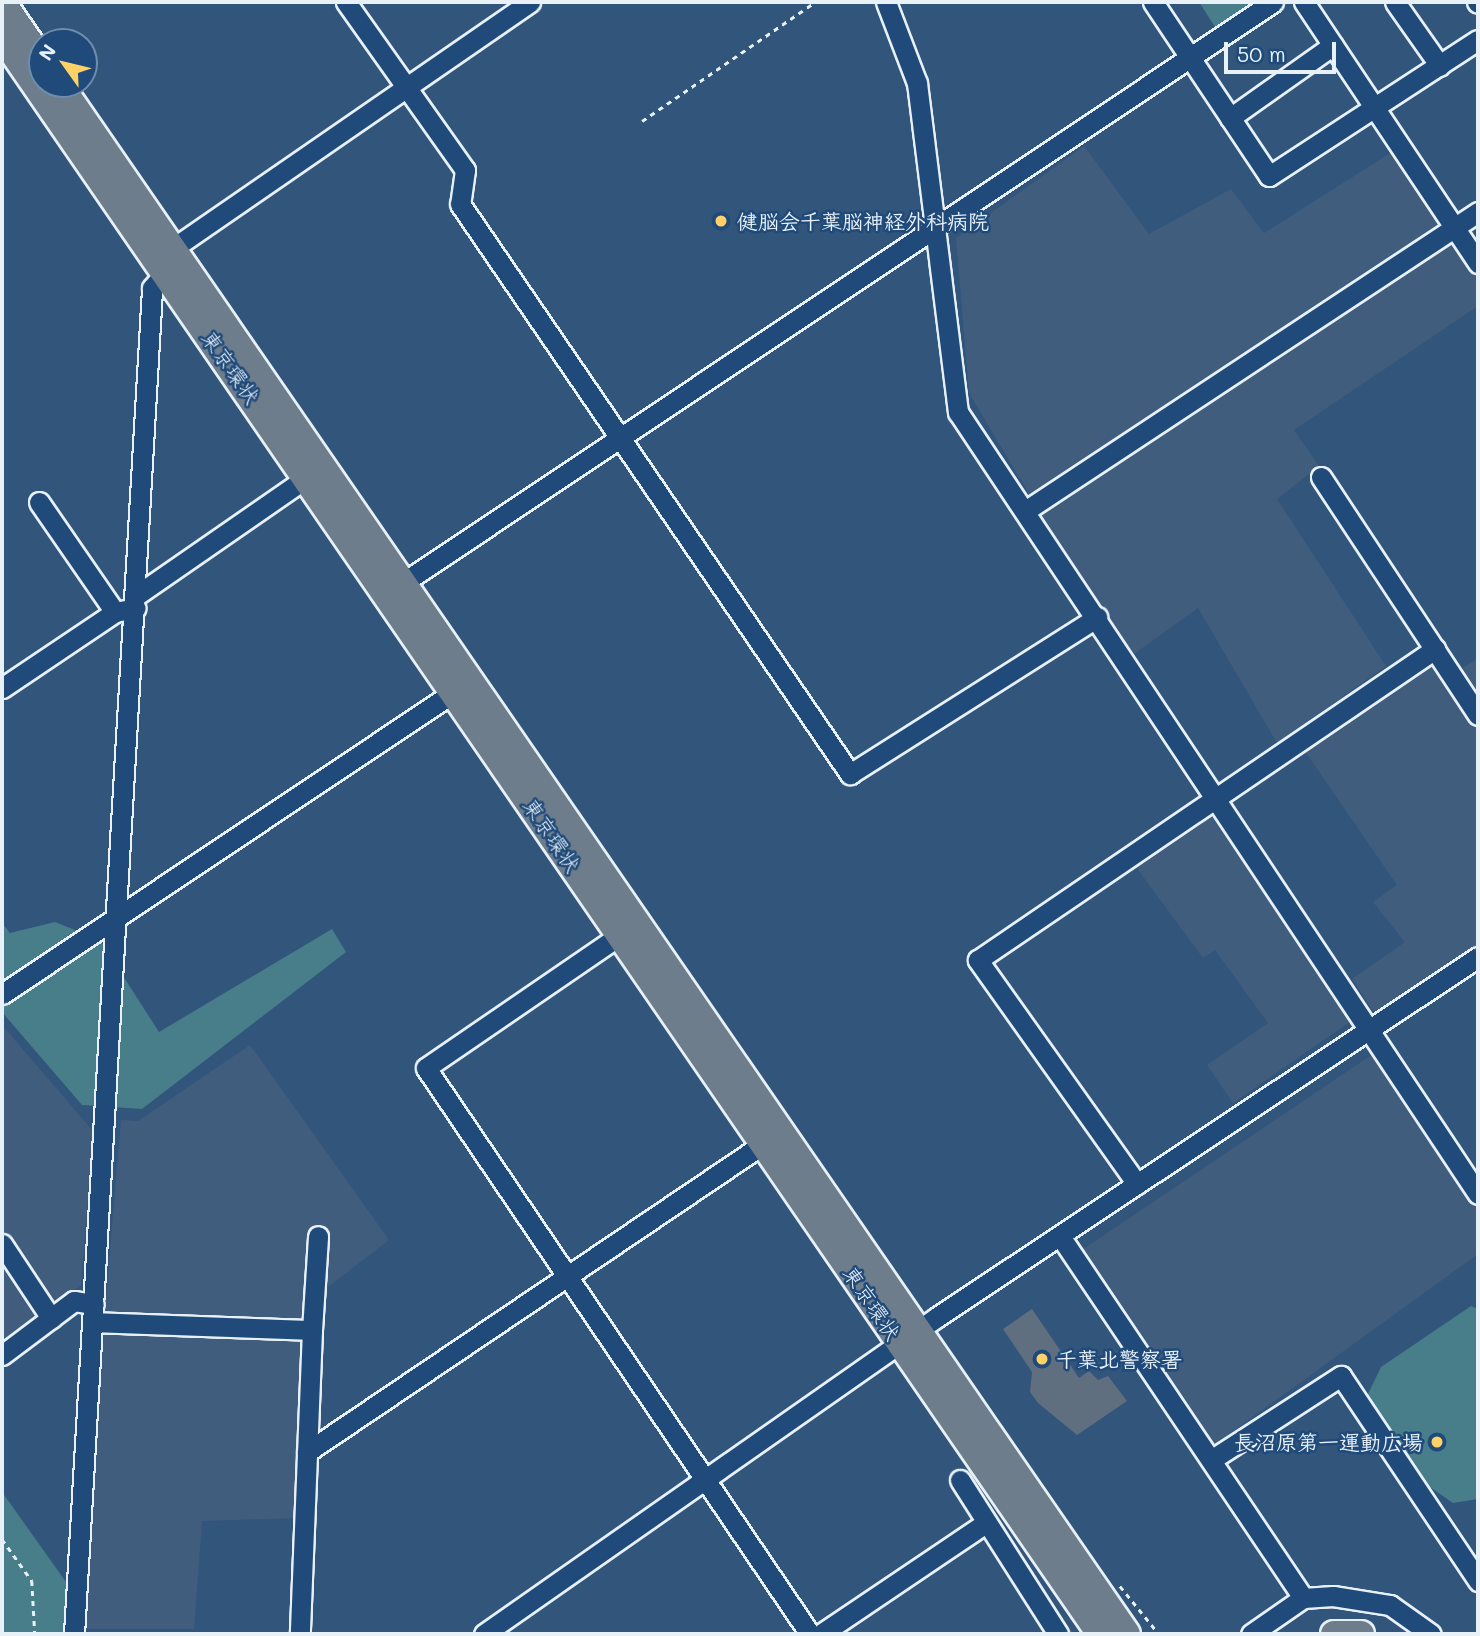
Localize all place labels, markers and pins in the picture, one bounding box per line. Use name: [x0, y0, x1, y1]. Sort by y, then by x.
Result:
place label: 健脳会千葉脳神経外科病院: [737, 208, 989, 234]
marker: 健脳会千葉脳神経外科病院: [711, 211, 731, 231]
place label: 千葉北警察署: [1056, 1346, 1182, 1372]
marker: 千葉北警察署: [1034, 1351, 1050, 1367]
place label: 長沼原第一運動広場: [1234, 1429, 1423, 1455]
marker: 長沼原第一運動広場: [1429, 1434, 1445, 1450]

